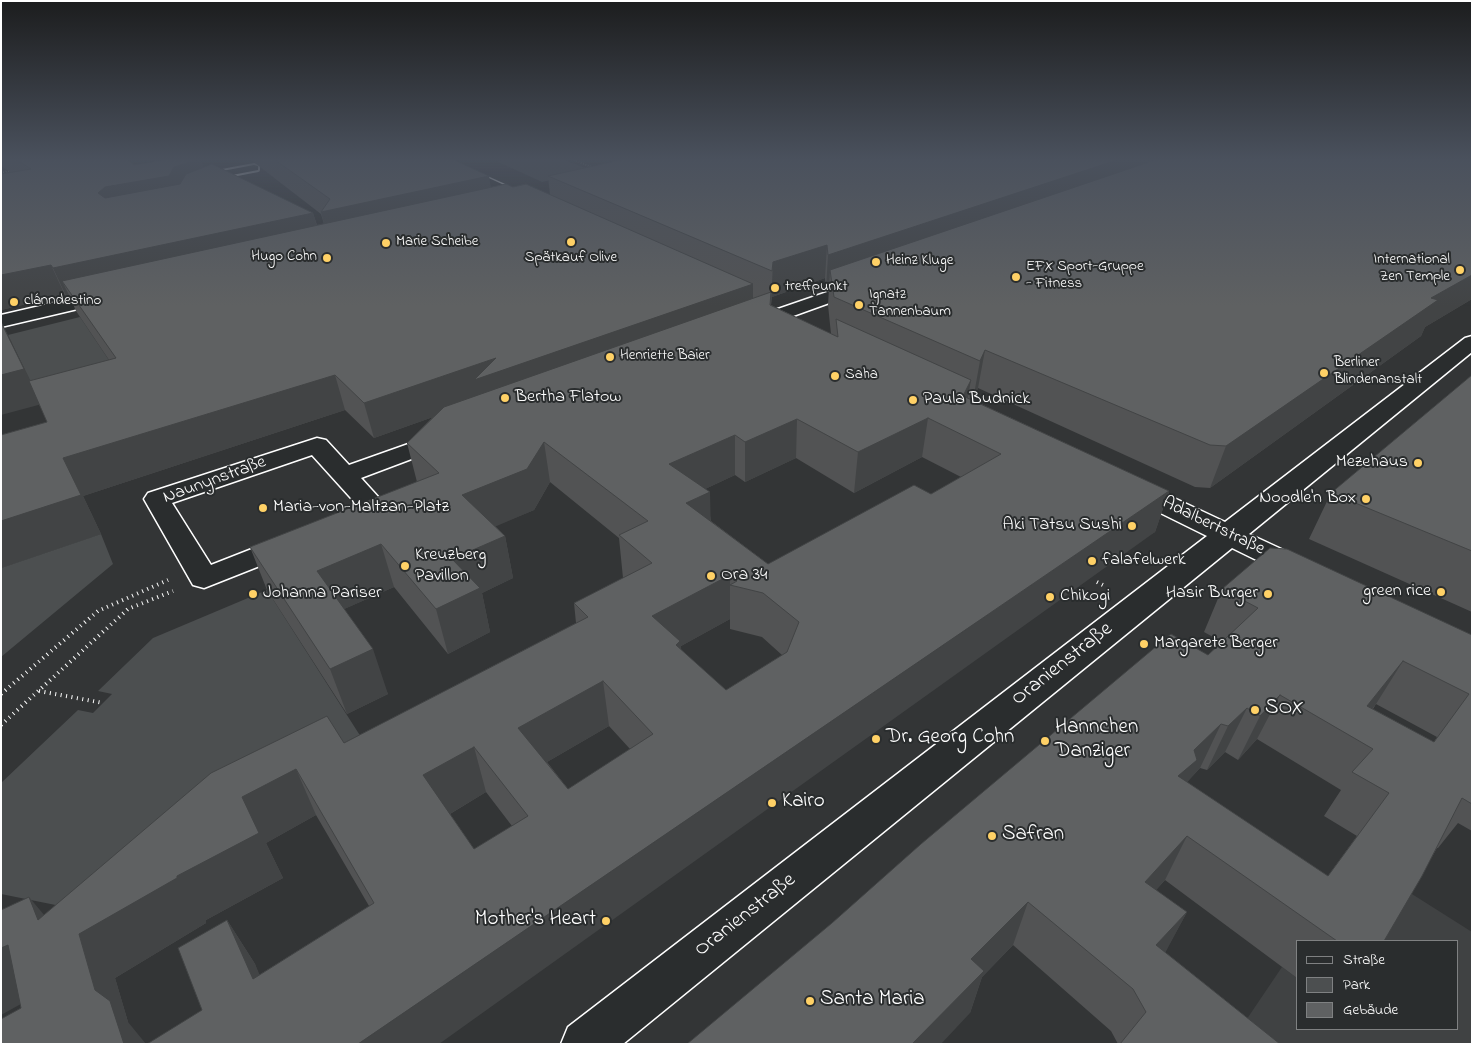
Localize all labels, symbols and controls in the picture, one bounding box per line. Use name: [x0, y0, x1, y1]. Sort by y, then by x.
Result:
place label: Marie Scheibe: [396, 234, 478, 252]
marker: Spätkauf Olive: [565, 236, 577, 248]
marker: Marie Scheibe: [380, 237, 392, 249]
place label: Hugo Cohn: [251, 249, 317, 267]
place label: Spätkauf Olive: [525, 250, 617, 268]
marker: Hugo Cohn: [321, 252, 333, 264]
place label: International Zen Temple: [1374, 252, 1450, 287]
place label: Heinz Kluge: [886, 253, 953, 271]
marker: Heinz Kluge: [870, 256, 882, 268]
place label: EFX Sport-Gruppe - Fitness: [1026, 259, 1144, 294]
marker: International Zen Temple: [1454, 264, 1466, 276]
marker: EFX Sport-Gruppe - Fitness: [1010, 271, 1022, 283]
place label: treffpunkt: [785, 279, 847, 297]
marker: treffpunkt: [769, 282, 781, 294]
place label: Ignatz Tannenbaum: [869, 287, 951, 322]
place label: clánndestino: [24, 293, 101, 311]
marker: clánndestino: [8, 296, 20, 308]
marker: Ignatz Tannenbaum: [853, 299, 865, 311]
place label: Henriette Baier: [620, 348, 710, 366]
marker: Henriette Baier: [604, 351, 616, 363]
place label: Berliner Blindenanstalt: [1334, 355, 1422, 390]
place label: Saha: [845, 367, 878, 385]
marker: Berliner Blindenanstalt: [1318, 367, 1330, 379]
marker: Saha: [829, 370, 841, 382]
place label: Bertha Flatow: [515, 387, 621, 409]
place label: Paula Budnick: [923, 389, 1030, 411]
marker: Bertha Flatow: [499, 392, 511, 404]
marker: Paula Budnick: [907, 394, 919, 406]
street label: Naunynstraße: [161, 452, 269, 510]
place label: Mezehaus: [1336, 452, 1408, 474]
marker: Mezehaus: [1412, 457, 1424, 469]
place label: Noodle'n Box: [1259, 488, 1356, 510]
street label: Adalbertstraße: [1158, 493, 1268, 561]
marker: Noodle'n Box: [1360, 493, 1372, 505]
place label: Maria-von-Maltzan-Platz: [273, 497, 449, 519]
marker: Maria-von-Maltzan-Platz: [257, 502, 269, 514]
place label: Aki Tatsu Sushi: [1003, 515, 1122, 537]
marker: Aki Tatsu Sushi: [1126, 520, 1138, 532]
place label: Kreuzberg Pavillon: [415, 545, 486, 588]
place label: falafelwerk: [1102, 550, 1186, 572]
marker: falafelwerk: [1086, 555, 1098, 567]
marker: Kreuzberg Pavillon: [399, 560, 411, 572]
place label: Ora 34: [721, 565, 767, 587]
marker: Ora 34: [705, 570, 717, 582]
place label: green rice: [1363, 581, 1431, 603]
place label: Johanna Pariser: [263, 583, 382, 605]
place label: Hasir Burger: [1166, 583, 1258, 605]
place label: Chikogi: [1060, 586, 1110, 608]
marker: green rice: [1435, 586, 1447, 598]
marker: Johanna Pariser: [247, 588, 259, 600]
marker: Hasir Burger: [1262, 588, 1274, 600]
marker: Chikogi: [1044, 591, 1056, 603]
street label: Oranienstraße: [1007, 618, 1119, 712]
place label: Margarete Berger: [1154, 633, 1278, 655]
marker: Margarete Berger: [1138, 638, 1150, 650]
place label: SOX: [1265, 697, 1304, 723]
marker: SOX: [1249, 704, 1261, 716]
place label: Hannchen Danziger: [1055, 716, 1138, 766]
place label: Dr. Georg Cohn: [886, 726, 1014, 752]
marker: Dr. Georg Cohn: [870, 733, 882, 745]
marker: Hannchen Danziger: [1039, 735, 1051, 747]
place label: Kairo: [782, 790, 825, 816]
marker: Kairo: [766, 797, 778, 809]
place label: Safran: [1002, 823, 1064, 849]
marker: Safran: [986, 830, 998, 842]
street label: Oranienstraße: [690, 869, 802, 963]
place label: Mother's Heart: [475, 908, 596, 934]
marker: Mother's Heart: [600, 915, 612, 927]
legend: [1296, 940, 1458, 1030]
text: Straße: [1343, 949, 1385, 971]
text: Park: [1343, 974, 1370, 996]
place label: Santa Maria: [820, 988, 925, 1014]
marker: Santa Maria: [804, 995, 816, 1007]
text: Gebäude: [1343, 999, 1398, 1021]

